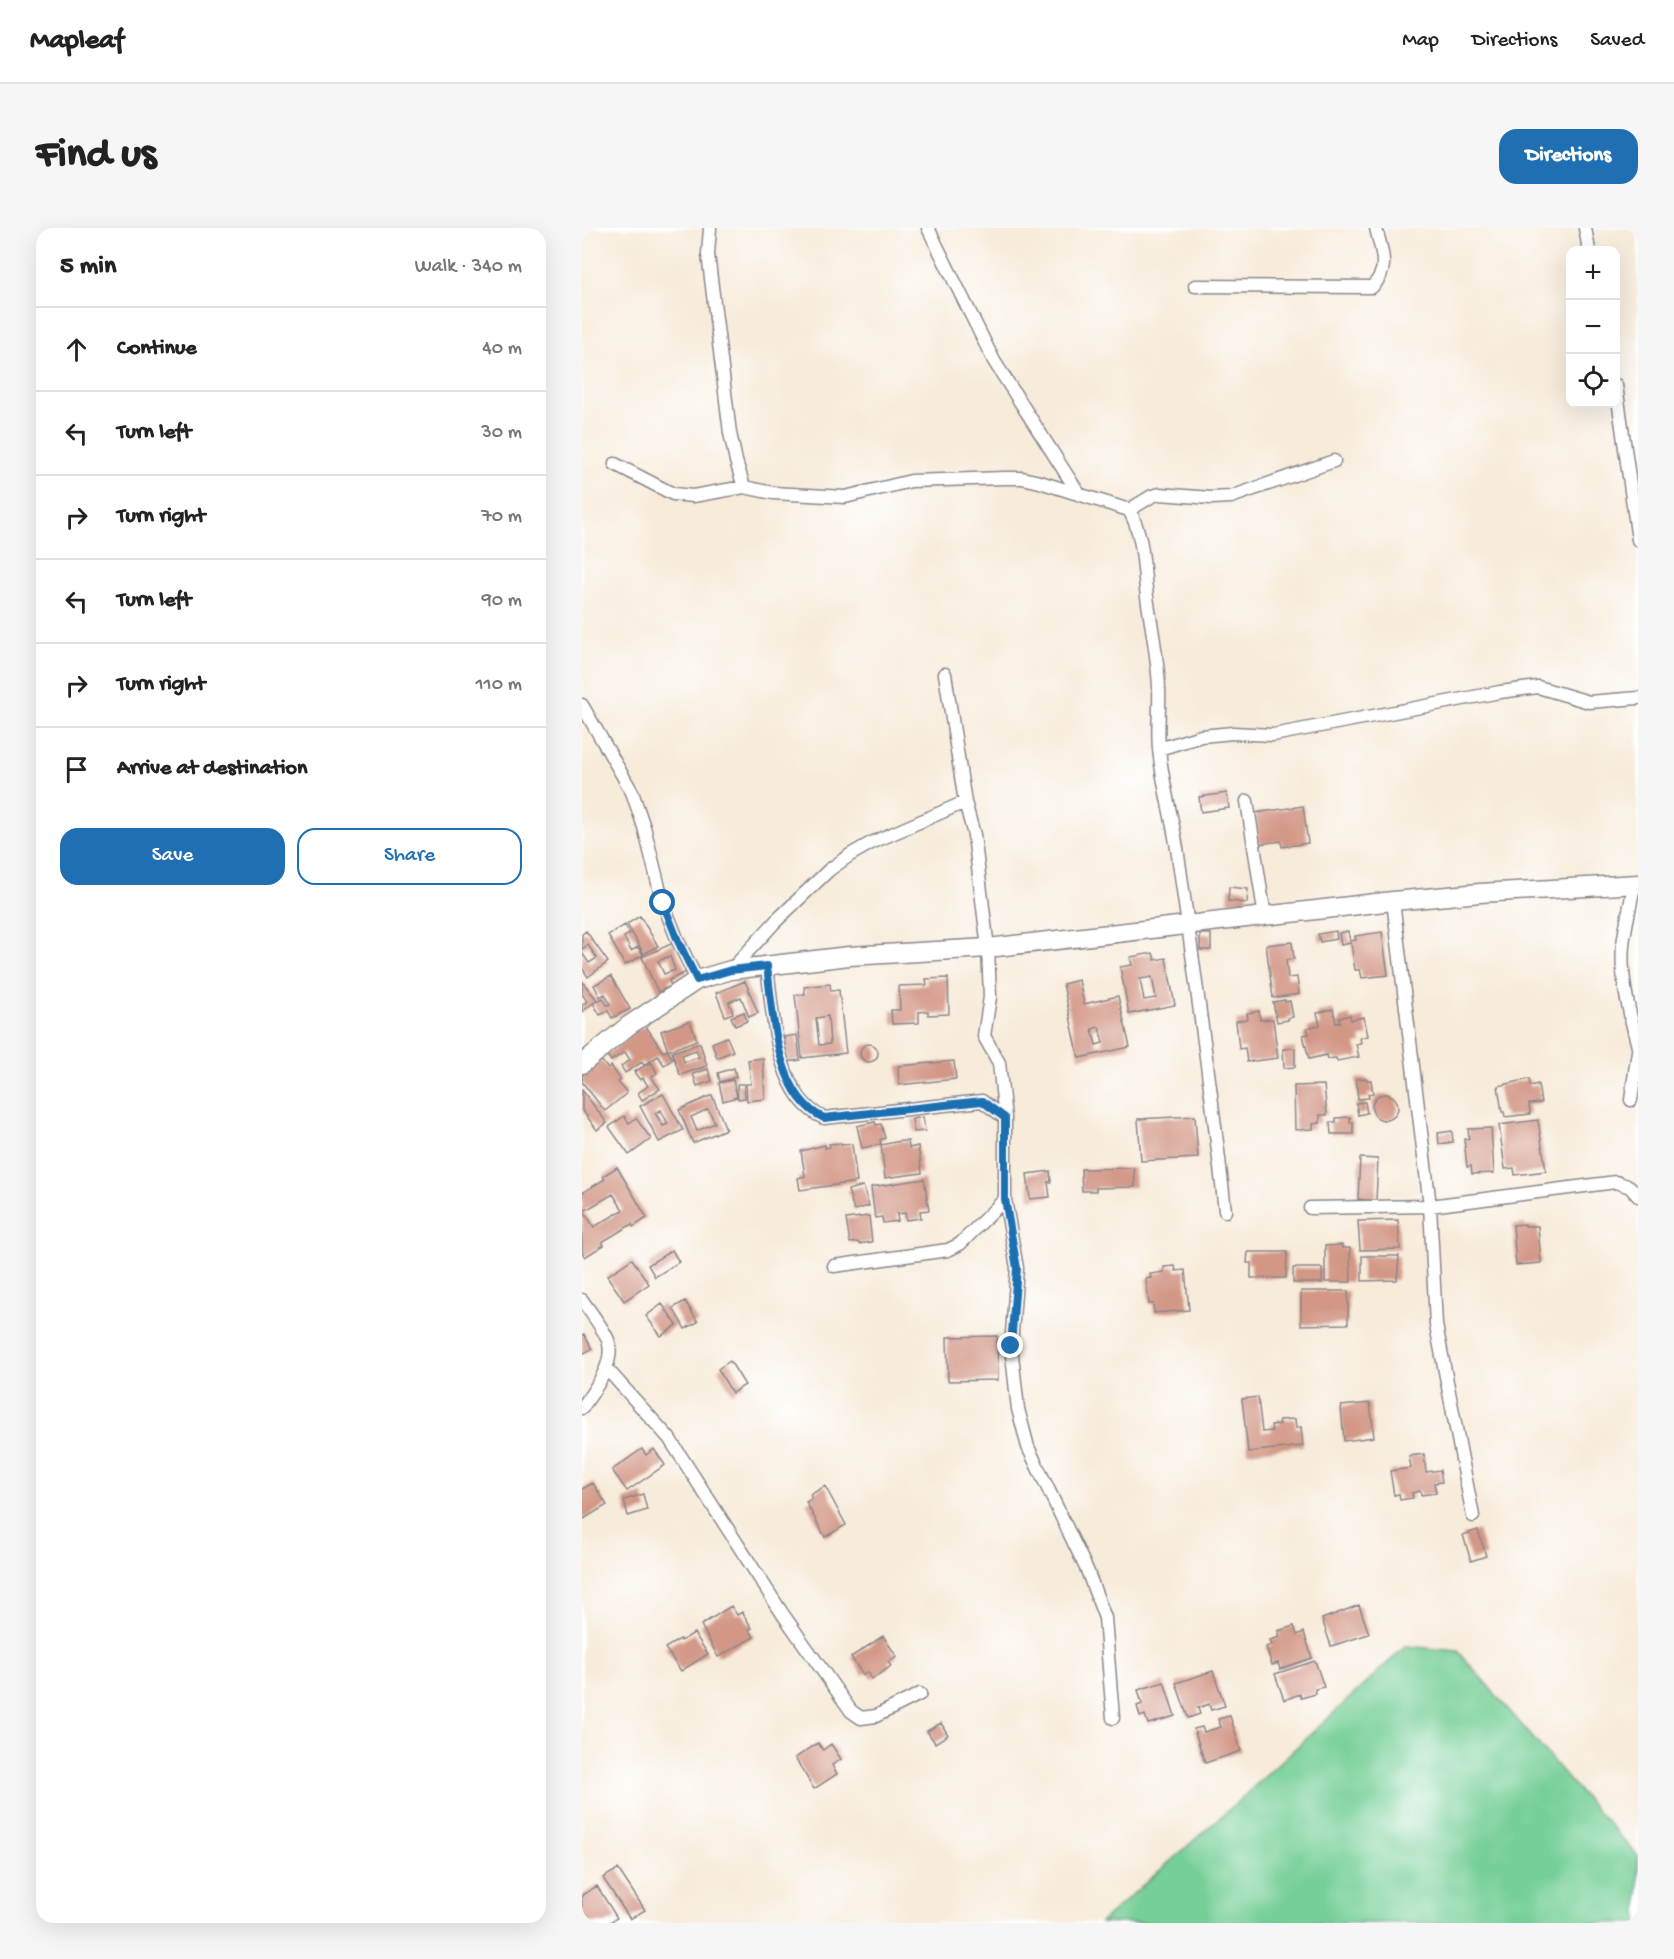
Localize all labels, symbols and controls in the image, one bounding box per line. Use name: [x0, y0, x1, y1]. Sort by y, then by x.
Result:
text: Mapleaf: [30, 25, 124, 58]
text: Map: [1402, 29, 1439, 54]
text: Directions: [1472, 29, 1557, 54]
text: Saved: [1590, 29, 1644, 54]
button: Directions: [1499, 129, 1638, 184]
text: Find us: [36, 132, 156, 181]
map controls: [1566, 246, 1620, 408]
button: +: [1566, 246, 1620, 300]
text: 5 min: [60, 252, 116, 283]
text: Walk · 340 m: [415, 256, 522, 279]
button: −: [1566, 300, 1620, 354]
icon: ahead: [60, 333, 93, 366]
text: Continue: [117, 336, 197, 362]
text: 40 m: [482, 338, 522, 361]
button: locate: [1566, 354, 1620, 408]
icon: left: [60, 417, 93, 450]
text: Turn left: [117, 420, 191, 446]
text: 30 m: [481, 422, 522, 445]
icon: right: [60, 501, 93, 534]
text: Turn right: [117, 504, 205, 530]
text: 70 m: [481, 506, 522, 529]
icon: left: [60, 585, 93, 618]
text: Turn left: [117, 588, 191, 614]
text: 90 m: [482, 590, 522, 613]
icon: right: [60, 669, 93, 702]
text: Turn right: [117, 672, 205, 698]
text: 110 m: [476, 674, 522, 697]
icon: arrive: [60, 753, 93, 786]
text: Arrive at destination: [117, 756, 307, 782]
button: Save: [60, 828, 285, 885]
button: Share: [297, 828, 522, 885]
route start: [649, 889, 675, 915]
route end: [997, 1332, 1023, 1358]

